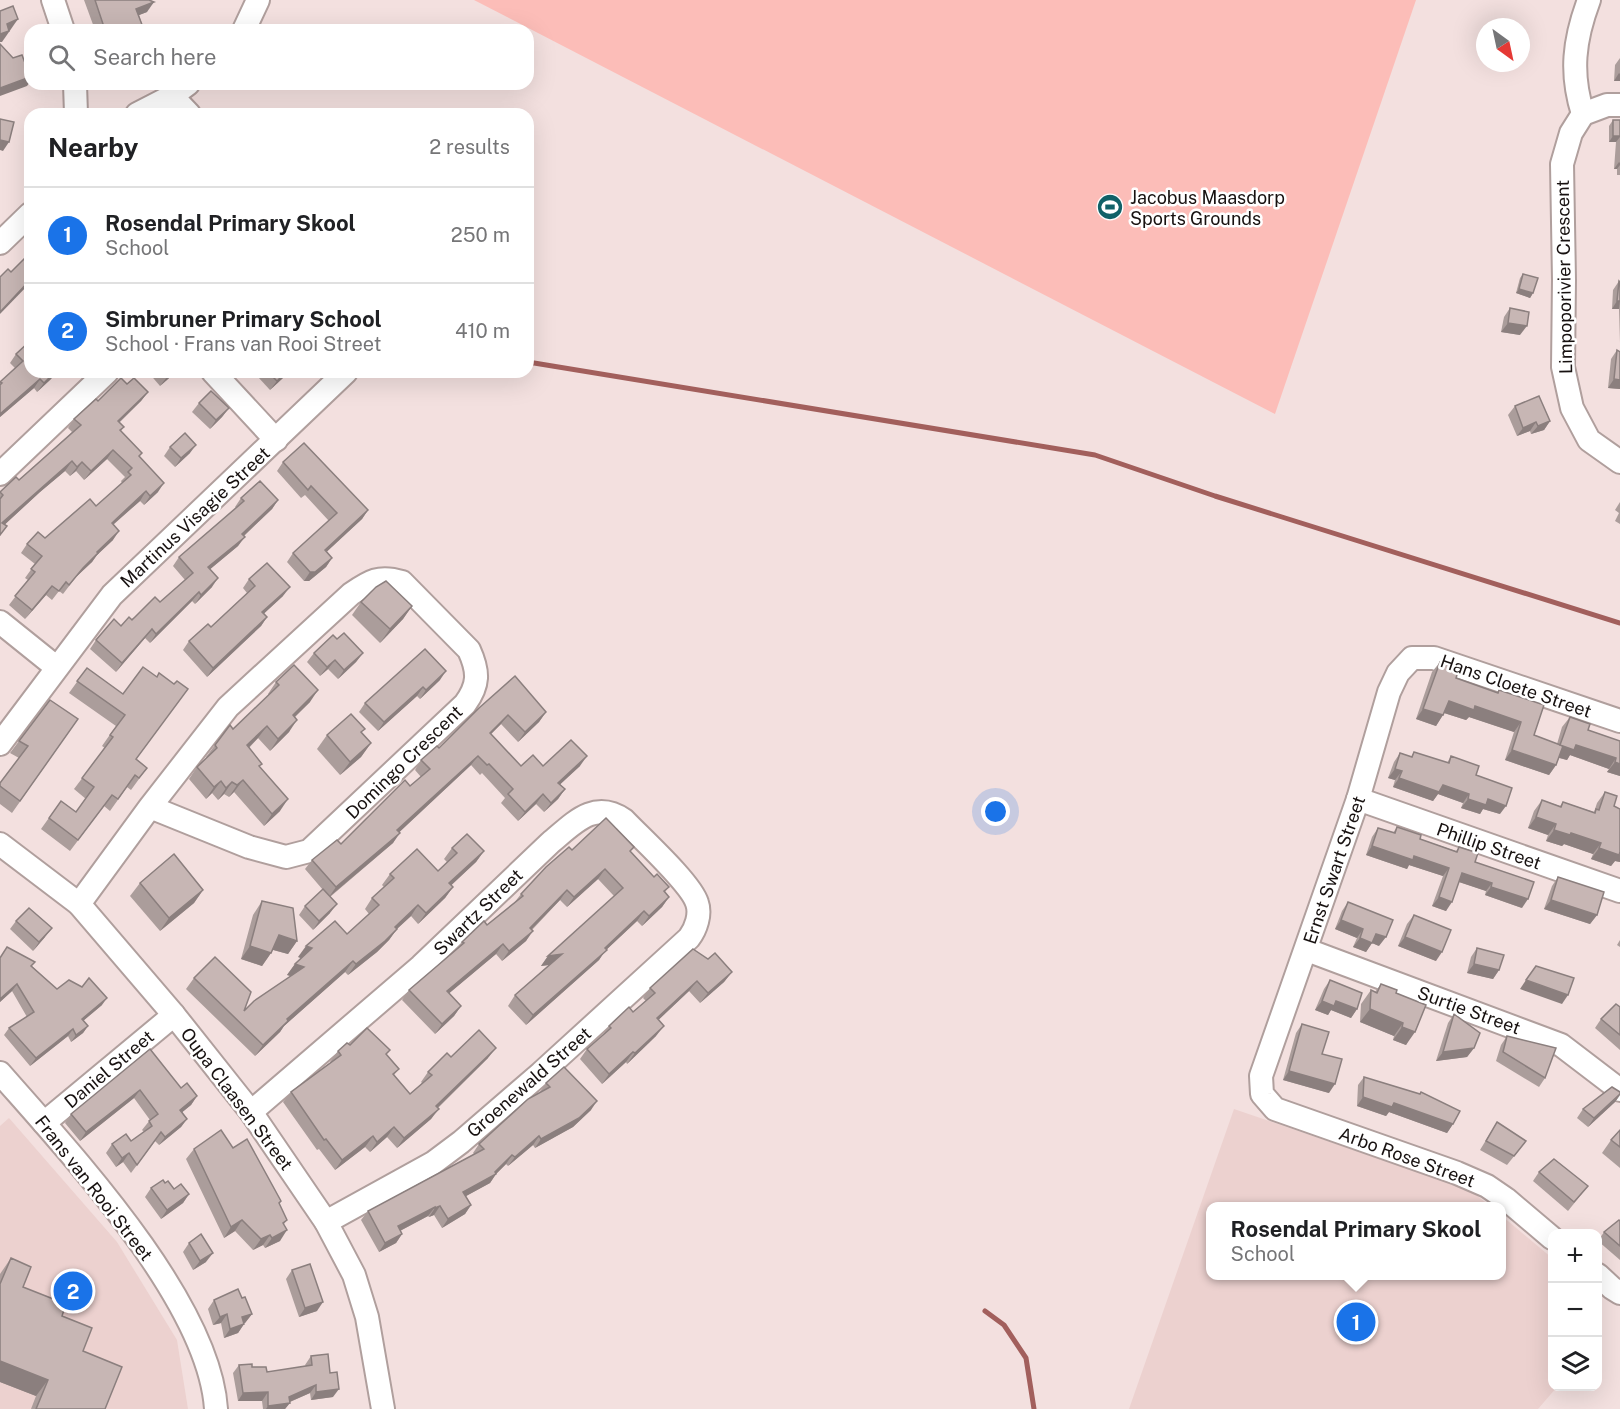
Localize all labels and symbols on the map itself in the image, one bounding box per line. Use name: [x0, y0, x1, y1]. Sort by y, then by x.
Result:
north arrow: [1476, 18, 1530, 72]
street label: Limpoporivier Crescent: [1552, 180, 1576, 374]
place label: Jacobus Maasdorp Sports Grounds: [1130, 187, 1285, 229]
sports icon: Jacobus Maasdorp Sports Grounds: [1095, 192, 1125, 222]
street label: Martinus Visagie Street: [116, 442, 274, 592]
street label: Hans Cloete Street: [1438, 650, 1594, 722]
street label: Domingo Crescent: [341, 701, 467, 823]
street label: Ernst Swart Street: [1299, 793, 1369, 947]
your location: [981, 797, 1010, 826]
street label: Phillip Street: [1434, 818, 1544, 874]
street label: Swartz Street: [429, 864, 527, 960]
street label: Surtie Street: [1415, 982, 1523, 1038]
street label: Groenewald Street: [463, 1022, 595, 1142]
street label: Oupa Claasen Street: [177, 1024, 297, 1174]
street label: Daniel Street: [60, 1026, 158, 1112]
street label: Frans van Rooi Street: [31, 1111, 157, 1265]
street label: Arbo Rose Street: [1336, 1123, 1478, 1191]
pin: 2: [54, 1268, 92, 1314]
pin: 1: [1336, 1300, 1376, 1344]

